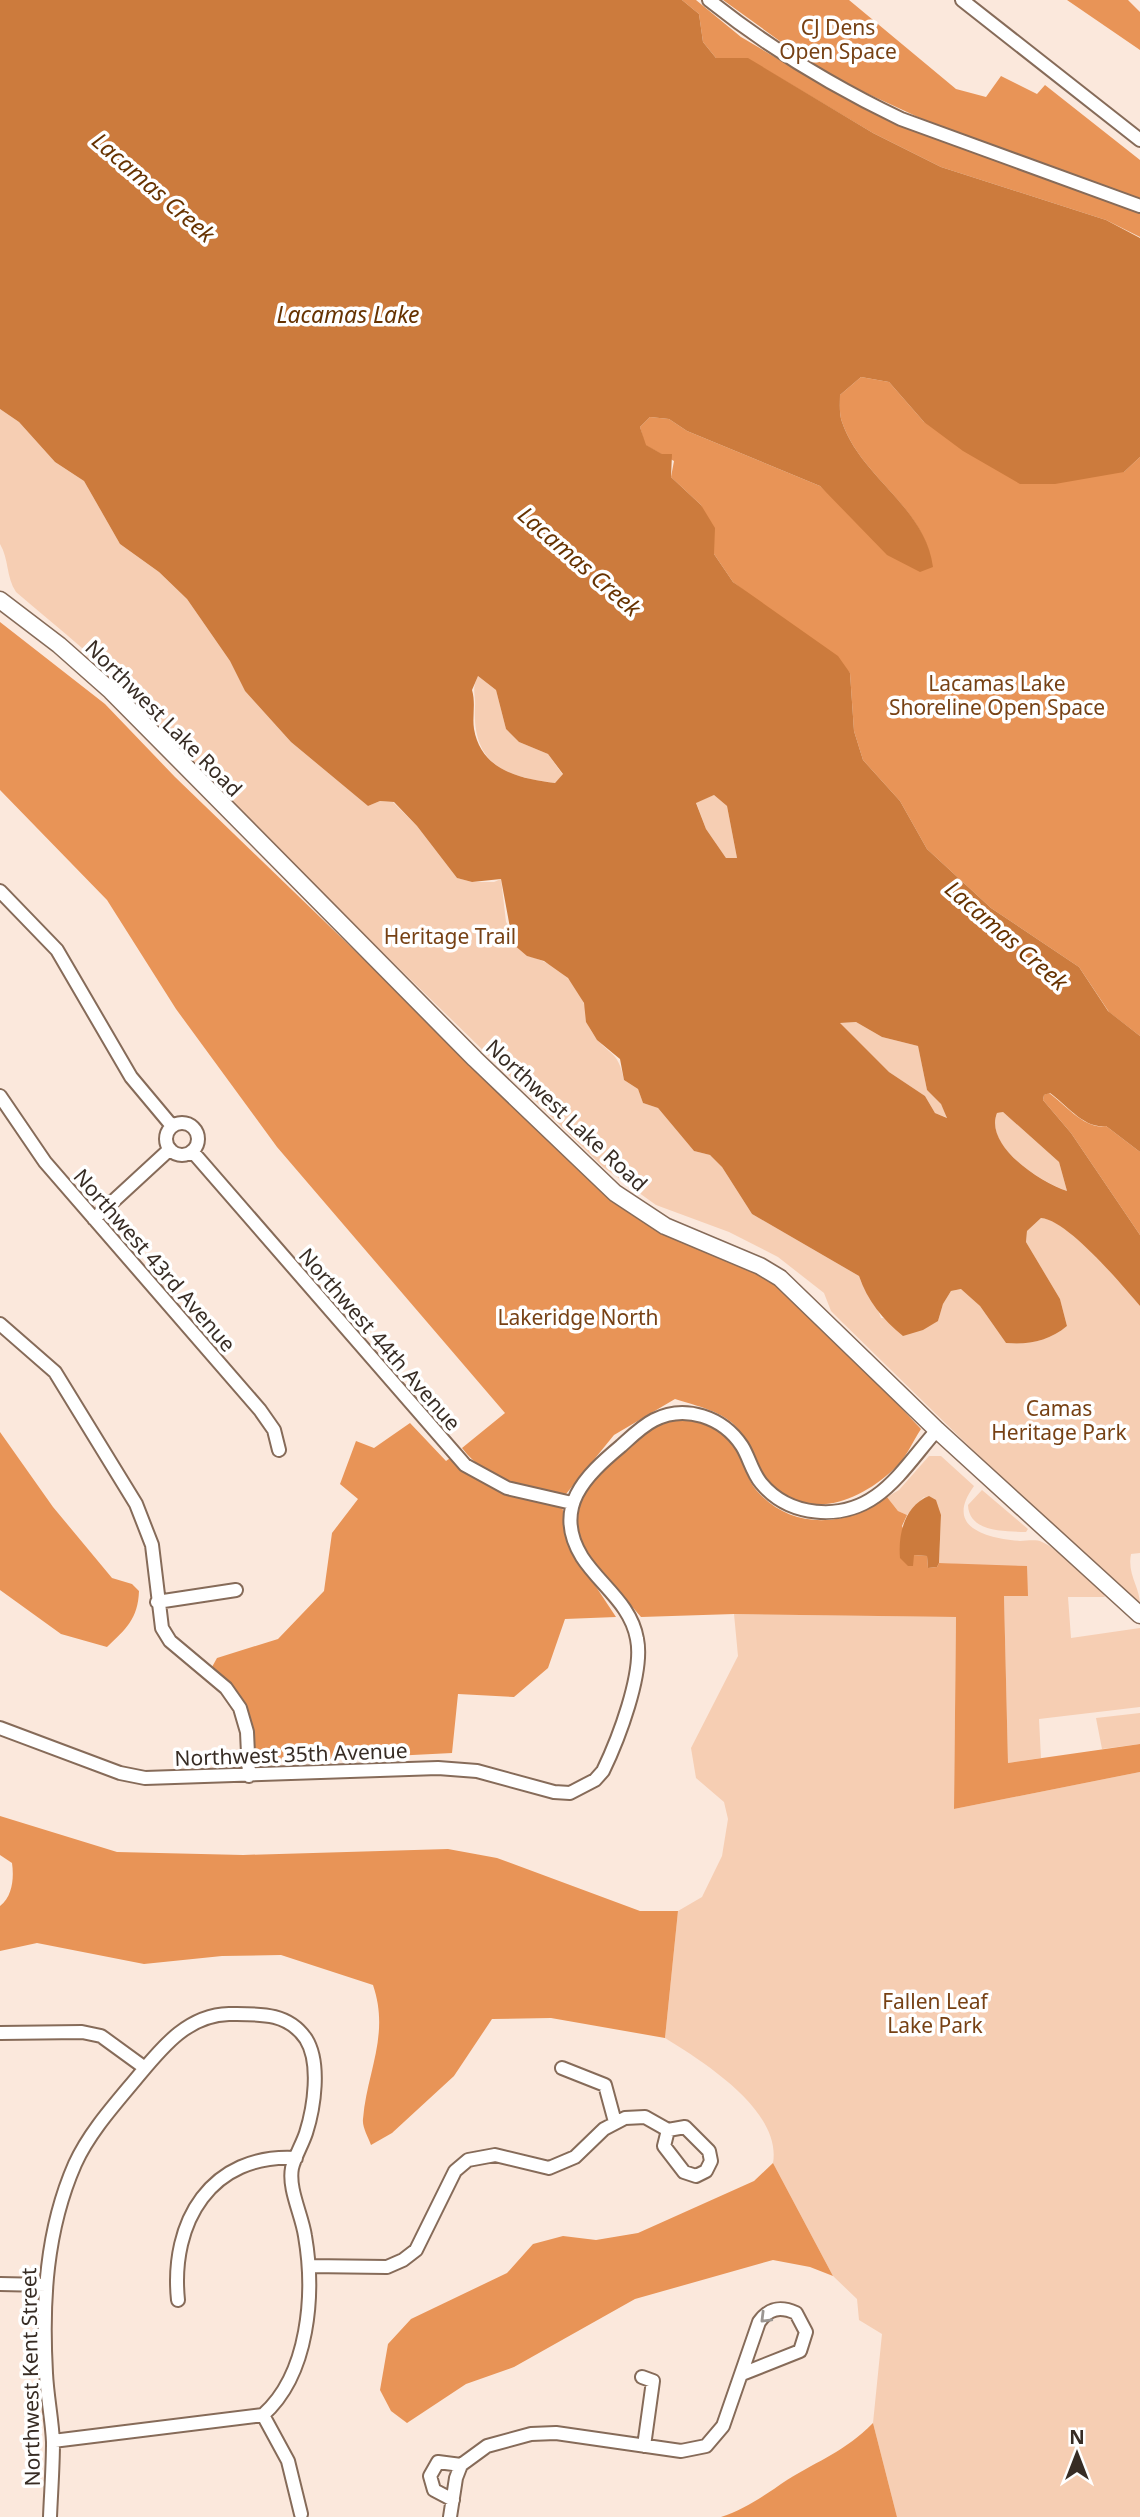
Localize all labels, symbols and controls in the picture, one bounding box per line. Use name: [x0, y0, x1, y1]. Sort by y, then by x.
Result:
park label: CJ Dens Open Space: [779, 13, 897, 65]
water label: Lacamas Creek: [86, 125, 224, 250]
water label: Lacamas Lake: [276, 298, 420, 330]
water label: Lacamas Creek: [512, 499, 650, 624]
street label: Northwest Lake Road: [79, 633, 249, 803]
park label: Lacamas Lake Shoreline Open Space: [889, 669, 1105, 721]
water label: Lacamas Creek: [939, 873, 1077, 998]
park label: Heritage Trail: [384, 922, 516, 950]
street label: Northwest Lake Road: [480, 1033, 654, 1197]
street label: Northwest 43rd Avenue: [68, 1163, 242, 1357]
street label: Northwest 44th Avenue: [293, 1242, 467, 1436]
park label: Lakeridge North: [498, 1303, 658, 1331]
park label: Camas Heritage Park: [991, 1394, 1128, 1446]
street label: Northwest 35th Avenue: [174, 1736, 408, 1772]
park label: Fallen Leaf Lake Park: [882, 1987, 990, 2039]
street label: Northwest Kent Street: [14, 2267, 46, 2487]
one-way arrow: [761, 2309, 774, 2322]
north arrow: [1042, 2419, 1112, 2489]
text: N: [1069, 2424, 1085, 2450]

